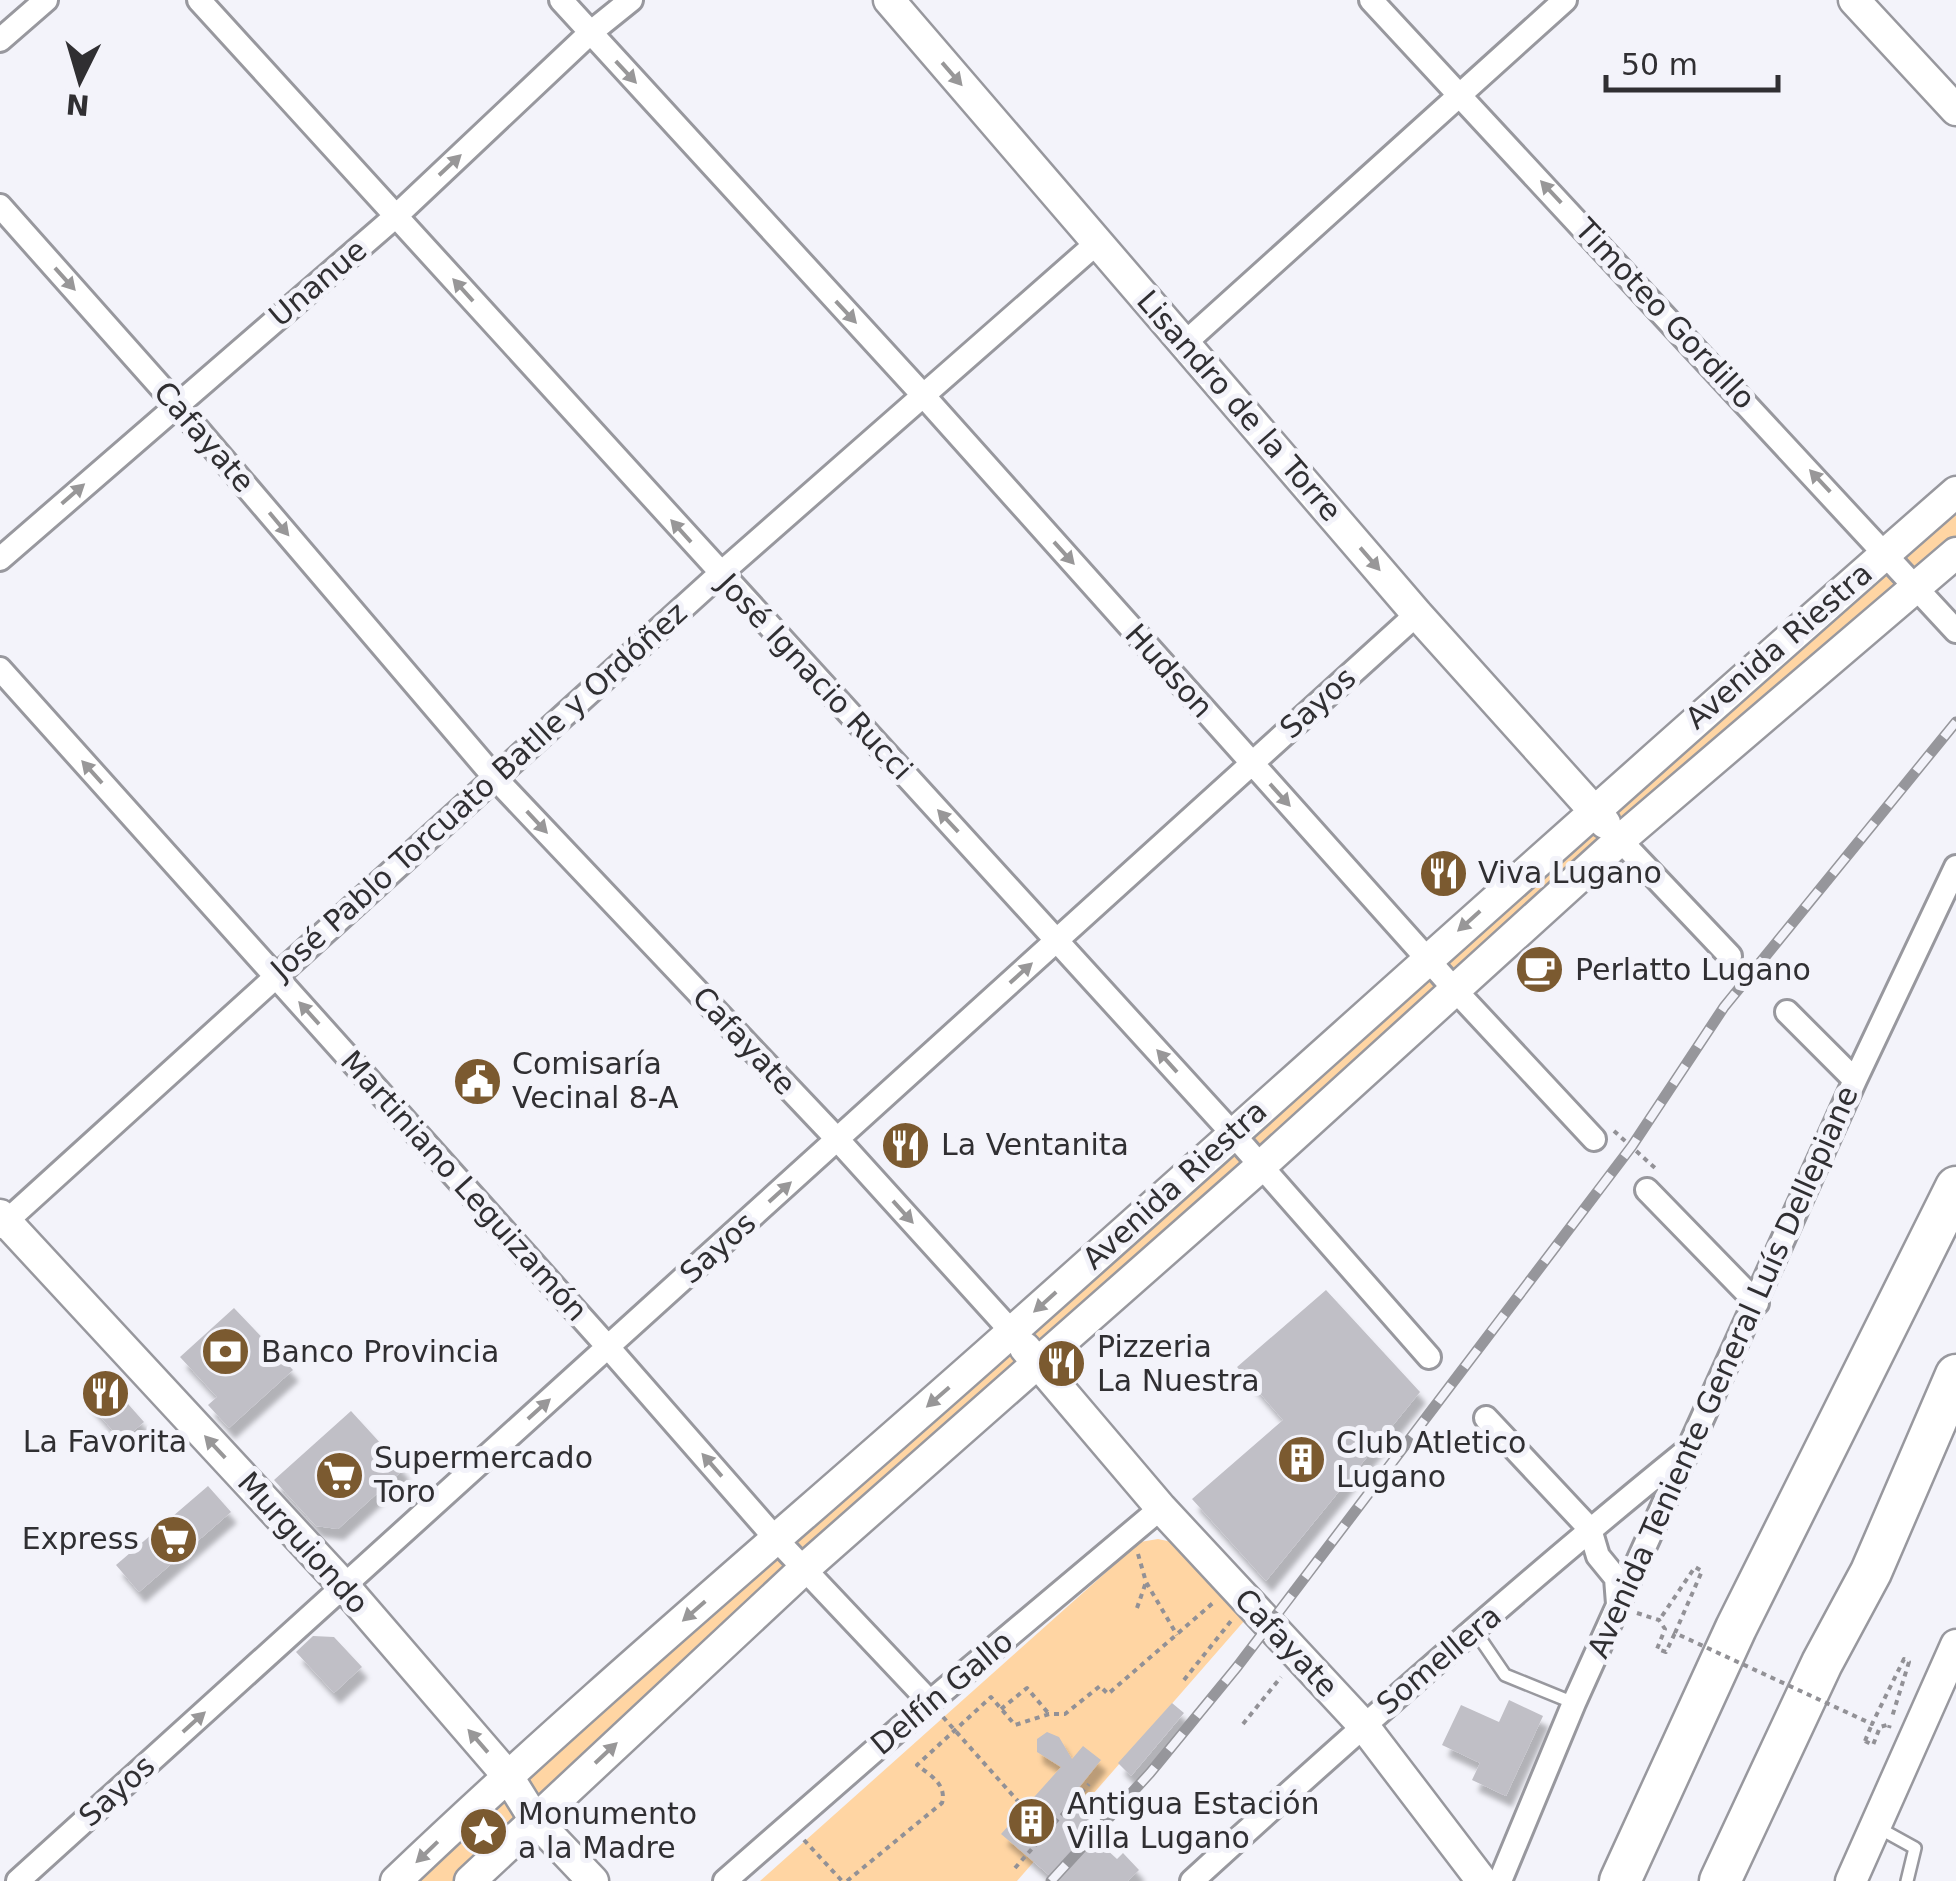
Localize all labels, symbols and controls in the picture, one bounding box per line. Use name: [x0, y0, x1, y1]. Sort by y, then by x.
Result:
north arrow: [30, 30, 130, 130]
scale bar: [1606, 30, 1778, 92]
text: 50 m: [1621, 47, 1698, 82]
one-way arrow: [614, 60, 637, 84]
one-way arrow: [941, 61, 963, 86]
text: N: [65, 87, 91, 122]
one-way arrow: [438, 154, 462, 177]
one-way arrow: [1540, 180, 1563, 204]
street label: Timoteo Gordillo: [1568, 211, 1762, 416]
street label: Unanue: [262, 232, 373, 333]
one-way arrow: [53, 266, 75, 291]
one-way arrow: [452, 278, 475, 302]
street label: Lisandro de la Torre: [1130, 283, 1349, 528]
one-way arrow: [834, 300, 857, 324]
street label: Cafayate: [147, 374, 262, 499]
one-way arrow: [1809, 469, 1832, 493]
one-way arrow: [60, 484, 85, 506]
one-way arrow: [267, 511, 289, 536]
one-way arrow: [670, 519, 692, 544]
one-way arrow: [1052, 540, 1074, 565]
one-way arrow: [1359, 546, 1381, 571]
street label: Avenida Riestra: [1678, 555, 1879, 736]
street label: José Ignacio Rucci: [710, 565, 920, 787]
street label: José Pablo Torcuato Batlle y Ordóñez: [262, 595, 694, 988]
street label: Hudson: [1118, 617, 1220, 725]
street label: Sayos: [1273, 660, 1363, 745]
one-way arrow: [81, 760, 104, 784]
one-way arrow: [1268, 783, 1291, 807]
one-way arrow: [525, 810, 548, 834]
one-way arrow: [937, 810, 960, 834]
restaurant icon: Viva Lugano: [1417, 847, 1469, 899]
place label: Viva Lugano: [1478, 855, 1662, 890]
one-way arrow: [1457, 909, 1481, 932]
cafe icon: Perlatto Lugano: [1514, 944, 1566, 996]
place label: Perlatto Lugano: [1575, 952, 1811, 987]
one-way arrow: [1008, 962, 1032, 985]
street label: Cafayate: [686, 979, 803, 1102]
one-way arrow: [298, 1001, 321, 1025]
street label: Martiniano Leguizamón: [334, 1043, 595, 1328]
place label: Comisaría Vecinal 8-A: [512, 1046, 679, 1115]
one-way arrow: [1157, 1049, 1179, 1074]
public building icon: Comisaría Vecinal 8-A: [451, 1055, 503, 1107]
street label: Avenida Teniente General Luís Dellepiane: [1580, 1081, 1865, 1663]
street label: Avenida Riestra: [1076, 1093, 1274, 1276]
restaurant icon: La Ventanita: [880, 1119, 932, 1171]
place label: La Ventanita: [941, 1127, 1129, 1162]
one-way arrow: [767, 1181, 792, 1203]
one-way arrow: [892, 1199, 914, 1224]
street label: Sayos: [673, 1205, 763, 1290]
one-way arrow: [1033, 1291, 1058, 1313]
bank icon: Banco Provincia: [200, 1326, 252, 1378]
place label: Pizzeria La Nuestra: [1097, 1329, 1260, 1398]
place label: Banco Provincia: [261, 1334, 499, 1369]
restaurant icon: Pizzeria La Nuestra: [1036, 1338, 1088, 1390]
restaurant icon: La Favorita: [79, 1367, 131, 1419]
one-way arrow: [926, 1385, 951, 1407]
one-way arrow: [526, 1399, 551, 1421]
place label: La Favorita: [23, 1424, 187, 1459]
place label: Club Atletico Lugano: [1336, 1425, 1526, 1494]
building icon: Club Atletico Lugano: [1275, 1434, 1327, 1486]
one-way arrow: [204, 1435, 227, 1459]
place label: Supermercado Toro: [373, 1440, 593, 1509]
supermarket icon: Supermercado Toro: [313, 1449, 365, 1501]
one-way arrow: [701, 1453, 723, 1478]
street label: Murguiondo: [231, 1465, 376, 1620]
supermarket icon: Express: [148, 1513, 200, 1565]
place label: Express: [22, 1521, 139, 1556]
street label: Cafayate: [1228, 1581, 1345, 1704]
street label: Somellera: [1370, 1598, 1508, 1722]
one-way arrow: [682, 1599, 707, 1621]
street label: Delfín Gallo: [864, 1623, 1020, 1762]
one-way arrow: [181, 1711, 206, 1733]
one-way arrow: [468, 1729, 490, 1754]
one-way arrow: [594, 1742, 618, 1765]
street label: Sayos: [72, 1748, 162, 1833]
place label: Antigua Estación Villa Lugano: [1067, 1786, 1320, 1855]
building icon: Antigua Estación Villa Lugano: [1006, 1795, 1058, 1847]
place label: Monumento a la Madre: [518, 1796, 697, 1865]
place icon: Monumento a la Madre: [457, 1805, 509, 1857]
one-way arrow: [415, 1840, 439, 1863]

